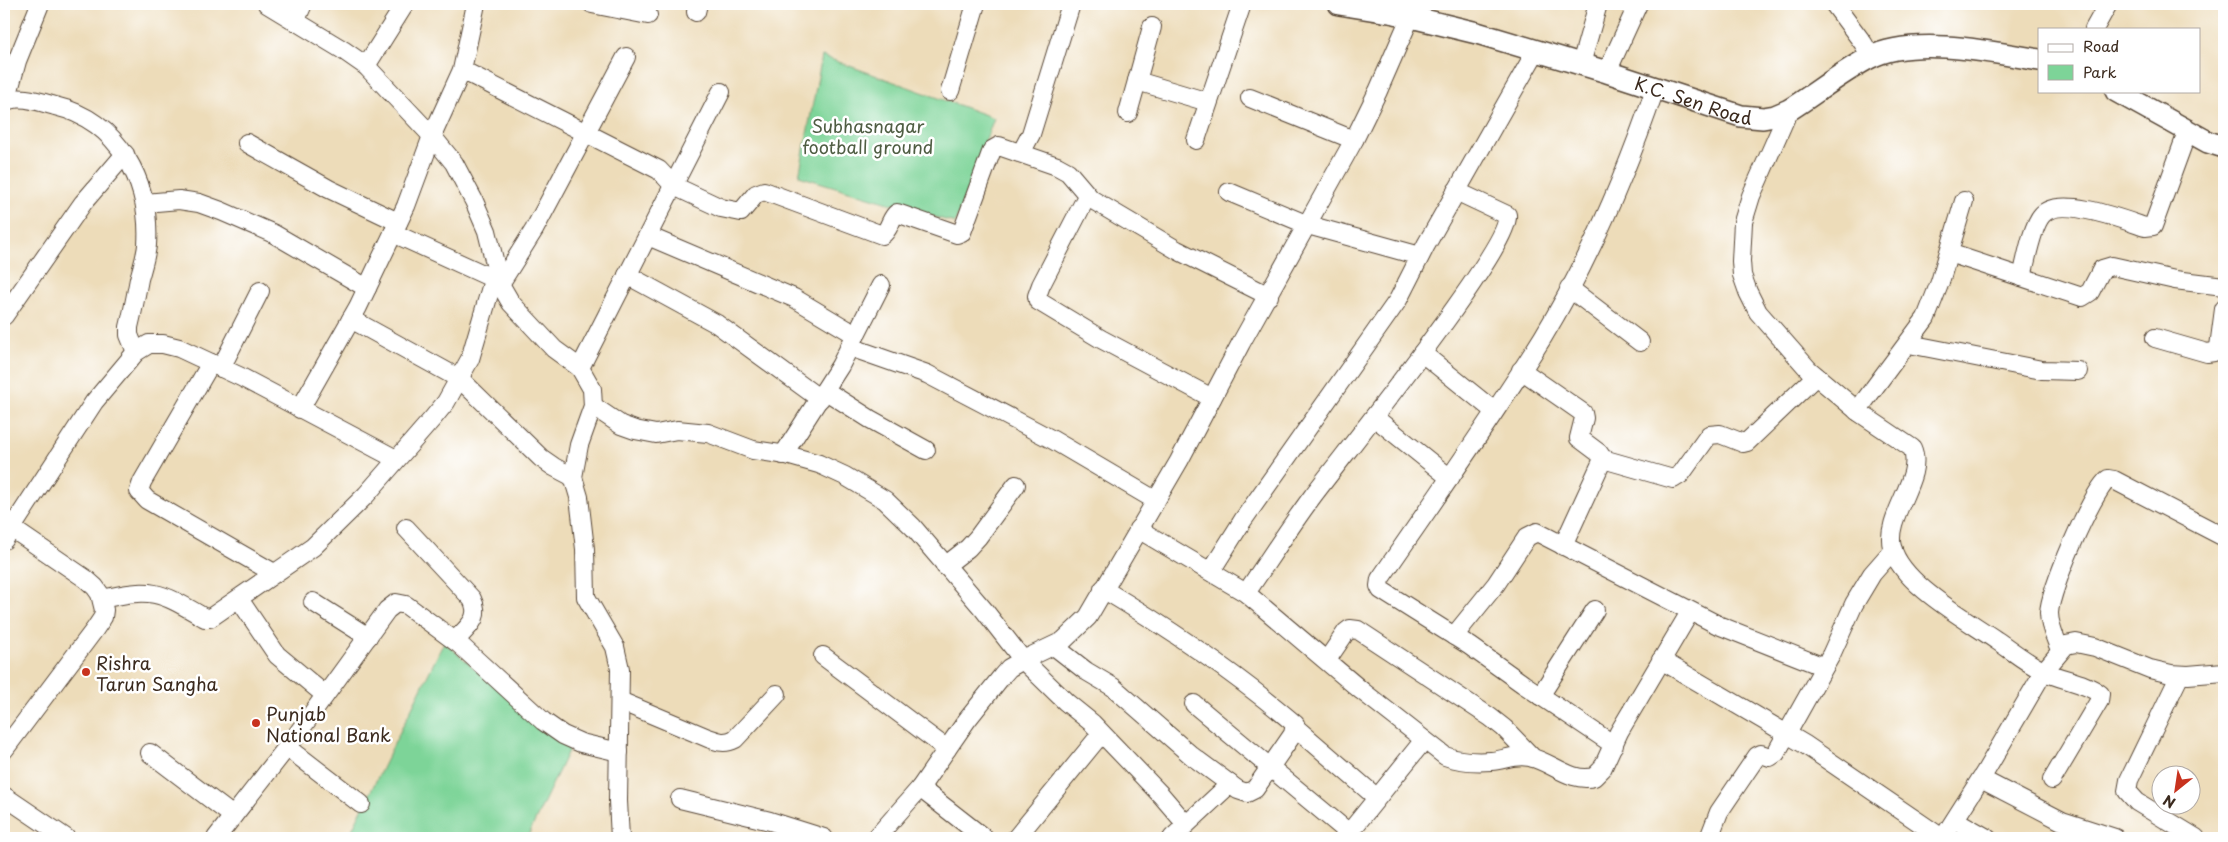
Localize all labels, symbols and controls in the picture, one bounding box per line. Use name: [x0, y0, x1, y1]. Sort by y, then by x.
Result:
legend: [2038, 28, 2200, 92]
text: Road: [2083, 34, 2119, 57]
text: Park: [2083, 60, 2117, 83]
street label: K.C. Sen Road: [1632, 69, 1753, 130]
park label: Subhasnagar football ground: [803, 112, 933, 160]
place label: Rishra Tarun Sangha: [96, 649, 219, 697]
marker: Rishra Tarun Sangha: [80, 666, 92, 678]
place label: Punjab National Bank: [266, 700, 391, 748]
marker: Punjab National Bank: [250, 717, 262, 729]
north arrow: [2150, 764, 2200, 814]
text: N: [2159, 790, 2179, 814]

